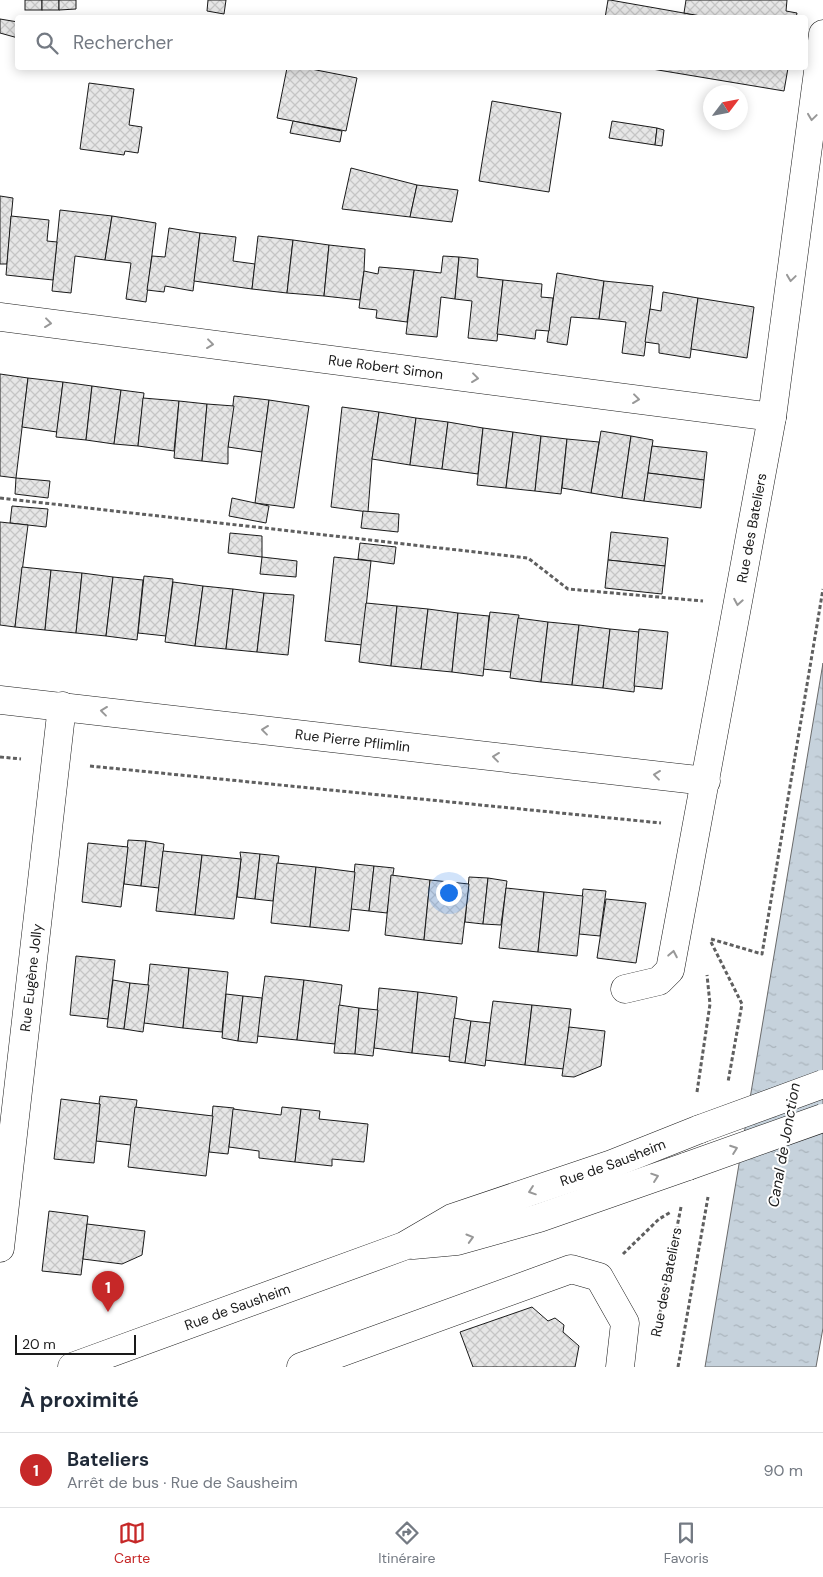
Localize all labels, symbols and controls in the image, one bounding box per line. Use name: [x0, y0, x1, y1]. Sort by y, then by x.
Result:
search box: [15, 15, 808, 70]
icon: search: [33, 29, 61, 57]
text: Rechercher: [73, 30, 173, 55]
north arrow: [703, 85, 748, 130]
one-way arrow: [807, 113, 818, 121]
one-way arrow: [786, 274, 796, 282]
one-way arrow: [45, 317, 53, 328]
one-way arrow: [205, 338, 214, 348]
street label: Rue Robert Simon: [327, 351, 444, 383]
one-way arrow: [471, 372, 479, 383]
one-way arrow: [632, 393, 640, 404]
street label: Rue des Bateliers: [733, 472, 770, 584]
one-way arrow: [734, 598, 744, 607]
one-way arrow: [99, 706, 107, 717]
one-way arrow: [261, 725, 269, 736]
street label: Rue Pierre Pflimlin: [294, 725, 411, 756]
one-way arrow: [492, 752, 500, 763]
one-way arrow: [653, 770, 661, 781]
your location: [436, 880, 462, 906]
street label: Rue Eugène Jolly: [16, 923, 46, 1033]
one-way arrow: [667, 949, 677, 958]
water label: Canal de Jonction: [763, 1081, 805, 1209]
street label: Rue de Sausheim: [558, 1135, 668, 1190]
one-way arrow: [729, 1145, 738, 1155]
one-way arrow: [650, 1173, 658, 1183]
one-way arrow: [529, 1185, 537, 1195]
street label: Rue des Bateliers: [647, 1226, 685, 1338]
one-way arrow: [465, 1233, 473, 1243]
pin: 1: [92, 1271, 124, 1312]
street label: Rue de Sausheim: [182, 1279, 293, 1334]
scale bar: [15, 1332, 136, 1355]
text: 20 m: [22, 1335, 56, 1353]
text: À proximité: [20, 1386, 139, 1414]
text: Bateliers: [67, 1447, 149, 1472]
text: 1: [33, 1460, 39, 1481]
text: 90 m: [763, 1460, 803, 1481]
text: Arrêt de bus · Rue de Sausheim: [67, 1472, 298, 1493]
tab: Carte: [114, 1519, 150, 1567]
tab: Itinéraire: [378, 1519, 435, 1567]
tab: Favoris: [664, 1519, 709, 1567]

